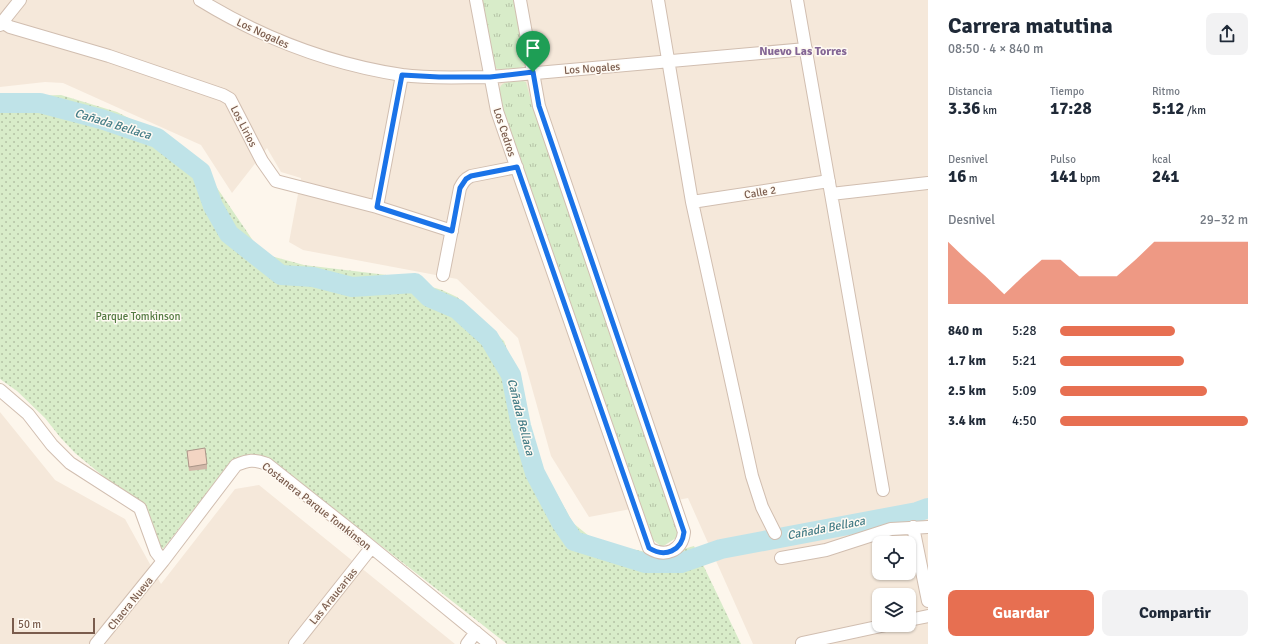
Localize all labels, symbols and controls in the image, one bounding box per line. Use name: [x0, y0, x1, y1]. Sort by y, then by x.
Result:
text: Carrera matutina: [948, 12, 1113, 39]
button: share: [1206, 13, 1248, 55]
street label: Los Nogales: [234, 16, 291, 51]
pin: [516, 31, 550, 72]
icon: arrive: [522, 37, 544, 59]
text: 08:50 · 4 × 840 m: [948, 41, 1043, 57]
district label: Nuevo Las Torres: [759, 44, 848, 59]
street label: Los Nogales: [563, 60, 621, 77]
text: Distancia: [948, 85, 992, 98]
text: Tiempo: [1050, 85, 1084, 98]
text: Ritmo: [1152, 85, 1180, 98]
text: 3.36: [948, 98, 980, 119]
text: 17:28: [1050, 98, 1092, 119]
text: 5:12: [1152, 98, 1185, 119]
street label: Los Lirios: [228, 103, 260, 149]
text: km: [980, 104, 997, 117]
text: /km: [1185, 104, 1206, 117]
water label: Cañada Bellaca: [73, 106, 154, 143]
street label: Los Cedros: [491, 106, 519, 158]
text: Desnivel: [948, 153, 988, 166]
text: Pulso: [1050, 153, 1076, 166]
text: kcal: [1152, 153, 1171, 166]
text: 16: [948, 166, 966, 187]
text: 141: [1050, 166, 1078, 187]
text: 241: [1152, 166, 1180, 187]
text: m: [966, 172, 978, 185]
text: bpm: [1078, 172, 1100, 185]
street label: Calle 2: [743, 184, 777, 201]
text: Desnivel: [948, 212, 995, 228]
text: 29–32 m: [1200, 212, 1248, 228]
park label: Parque Tomkinson: [95, 310, 181, 323]
text: 840 m: [948, 323, 982, 339]
text: 5:28: [1012, 323, 1037, 339]
text: 1.7 km: [948, 353, 986, 369]
text: 5:21: [1012, 353, 1037, 369]
water label: Cañada Bellaca: [504, 377, 538, 458]
text: 2.5 km: [948, 383, 986, 399]
text: 5:09: [1012, 383, 1037, 399]
text: 3.4 km: [948, 413, 986, 429]
text: 4:50: [1012, 413, 1037, 429]
street label: Costanera Parque Tomkinson: [259, 460, 374, 553]
water label: Cañada Bellaca: [786, 513, 867, 543]
map controls: [872, 536, 916, 632]
button: locate: [872, 536, 916, 580]
street label: Las Araucarias: [307, 565, 360, 627]
street label: Chacra Nueva: [105, 574, 156, 633]
button: layers: [872, 588, 916, 632]
button: Guardar: [948, 590, 1094, 636]
button: Compartir: [1102, 590, 1248, 636]
scale bar: [12, 616, 95, 635]
text: 50 m: [18, 618, 41, 631]

